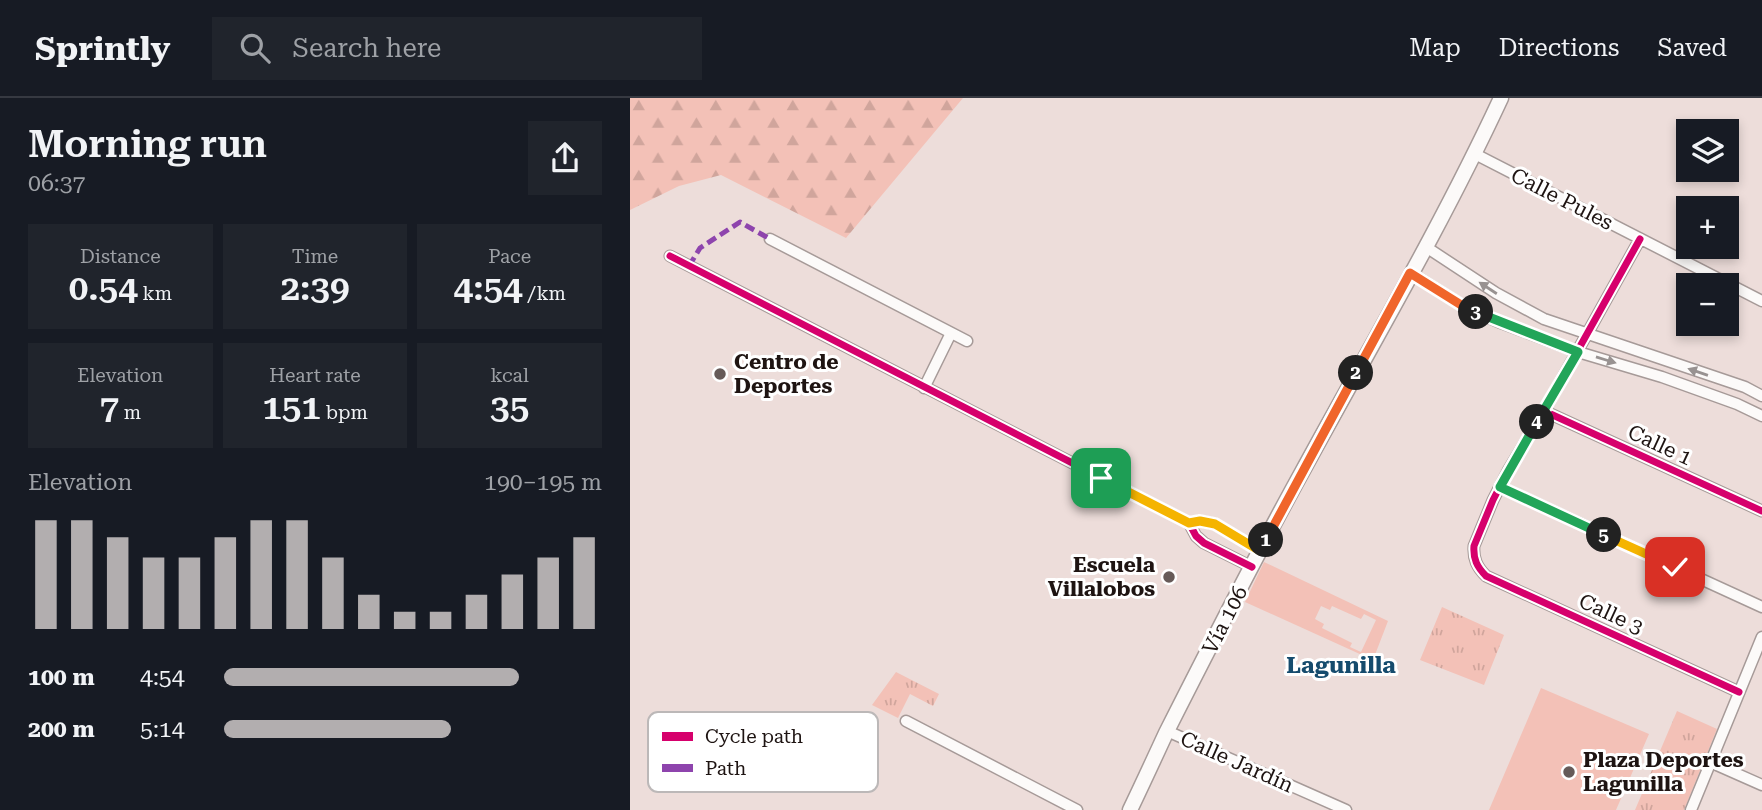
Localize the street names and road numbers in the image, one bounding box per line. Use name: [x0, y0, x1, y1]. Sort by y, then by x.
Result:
street label: Calle Pules: [1507, 163, 1617, 235]
street label: Calle 1: [1624, 420, 1696, 470]
street label: Vía 106: [1198, 582, 1252, 658]
street label: Calle 3: [1575, 589, 1647, 639]
street label: Calle Jardín: [1177, 726, 1298, 798]

